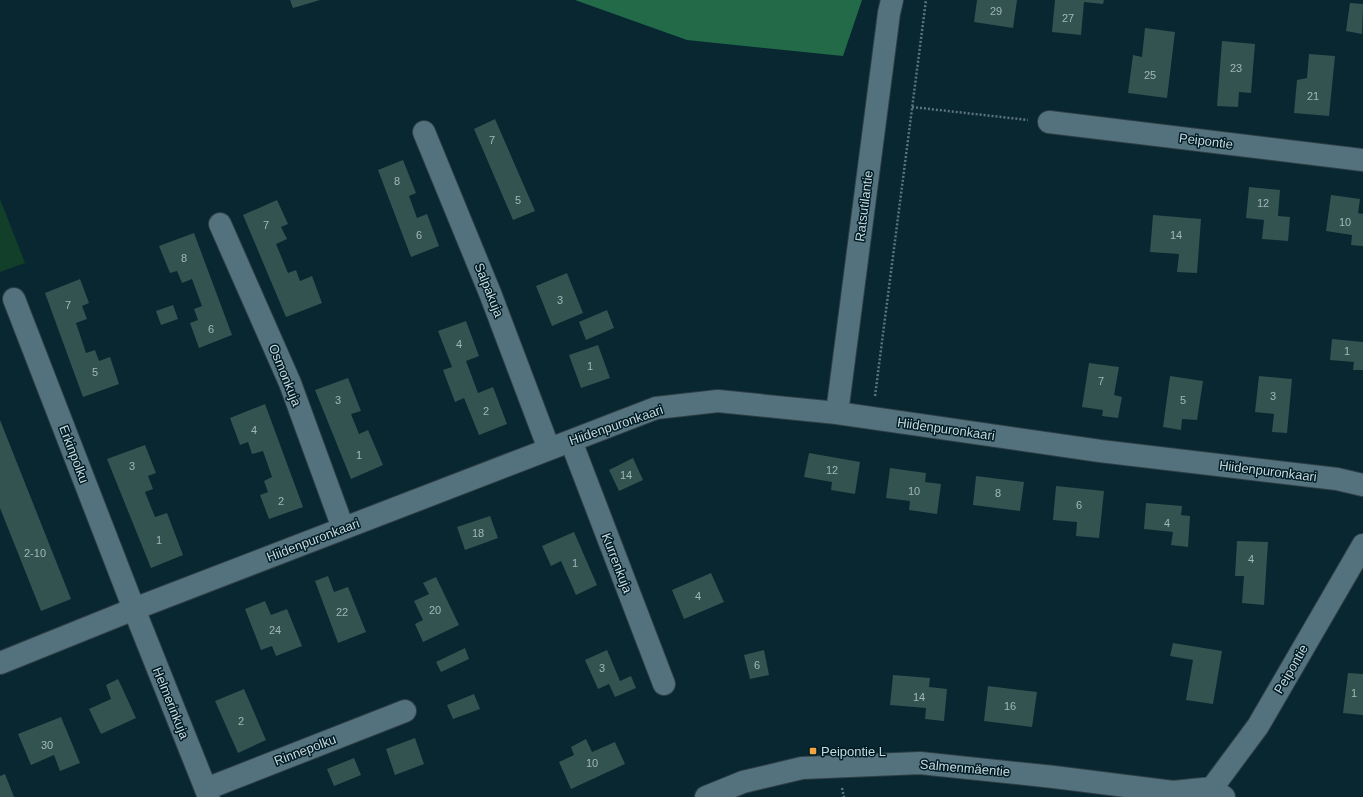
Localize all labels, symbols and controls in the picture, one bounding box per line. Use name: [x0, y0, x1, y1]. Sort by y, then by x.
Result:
house number: 29: [990, 5, 1002, 17]
house number: 27: [1062, 12, 1074, 24]
house number: 23: [1230, 62, 1242, 74]
house number: 25: [1144, 69, 1156, 81]
house number: 21: [1307, 90, 1319, 102]
street label: Peipontie: [1178, 130, 1234, 152]
house number: 7: [489, 134, 495, 146]
street label: Ratsutilantie: [852, 170, 876, 242]
house number: 8: [394, 175, 400, 187]
house number: 5: [515, 194, 521, 206]
house number: 12: [1257, 197, 1269, 209]
house number: 10: [1339, 216, 1351, 228]
house number: 7: [263, 219, 269, 231]
house number: 6: [416, 229, 422, 241]
house number: 14: [1170, 229, 1182, 241]
house number: 8: [181, 252, 187, 264]
street label: Salpakuja: [471, 261, 507, 320]
house number: 3: [557, 294, 563, 306]
house number: 7: [65, 299, 71, 311]
house number: 6: [208, 323, 214, 335]
house number: 4: [456, 338, 462, 350]
street label: Osmonkuja: [266, 342, 305, 409]
house number: 1: [1344, 345, 1350, 357]
house number: 1: [587, 360, 593, 372]
house number: 5: [92, 366, 98, 378]
house number: 7: [1098, 375, 1104, 387]
house number: 3: [1270, 390, 1276, 402]
house number: 3: [335, 394, 341, 406]
house number: 5: [1180, 394, 1186, 406]
street label: Hiidenpuronkaari: [567, 402, 665, 448]
house number: 2: [483, 405, 489, 417]
street label: Hiidenpuronkaari: [896, 415, 996, 443]
street label: Erkinpolku: [56, 423, 92, 485]
house number: 4: [251, 424, 257, 436]
house number: 1: [356, 449, 362, 461]
street label: Hiidenpuronkaari: [1218, 458, 1318, 484]
house number: 3: [129, 460, 135, 472]
house number: 12: [826, 464, 838, 476]
house number: 14: [620, 469, 632, 481]
house number: 10: [908, 485, 920, 497]
house number: 8: [995, 487, 1001, 499]
house number: 2: [278, 495, 284, 507]
house number: 6: [1076, 499, 1082, 511]
street label: Hiidenpuronkaari: [264, 515, 362, 565]
house number: 4: [1164, 517, 1170, 529]
house number: 18: [472, 527, 484, 539]
street label: Kurrenkuja: [599, 531, 636, 596]
house number: 1: [156, 534, 162, 546]
house number: 2-10: [24, 547, 46, 559]
house number: 4: [1248, 553, 1254, 565]
house number: 1: [572, 557, 578, 569]
house number: 4: [695, 590, 701, 602]
house number: 20: [429, 604, 441, 616]
house number: 22: [336, 606, 348, 618]
house number: 24: [269, 624, 281, 636]
street label: Peipontie: [1271, 642, 1311, 696]
house number: 6: [754, 659, 760, 671]
house number: 3: [599, 662, 605, 674]
street label: Helmerinkuja: [150, 665, 192, 742]
house number: 1: [1351, 687, 1357, 699]
house number: 14: [913, 691, 925, 703]
house number: 16: [1004, 700, 1016, 712]
house number: 2: [238, 715, 244, 727]
street label: Rinnepolku: [272, 731, 338, 769]
house number: 30: [41, 739, 53, 751]
place label: Peipontie L: [821, 744, 886, 759]
marker: Peipontie L: [808, 746, 818, 756]
house number: 10: [586, 757, 598, 769]
street label: Salmenmäentie: [919, 757, 1011, 779]

